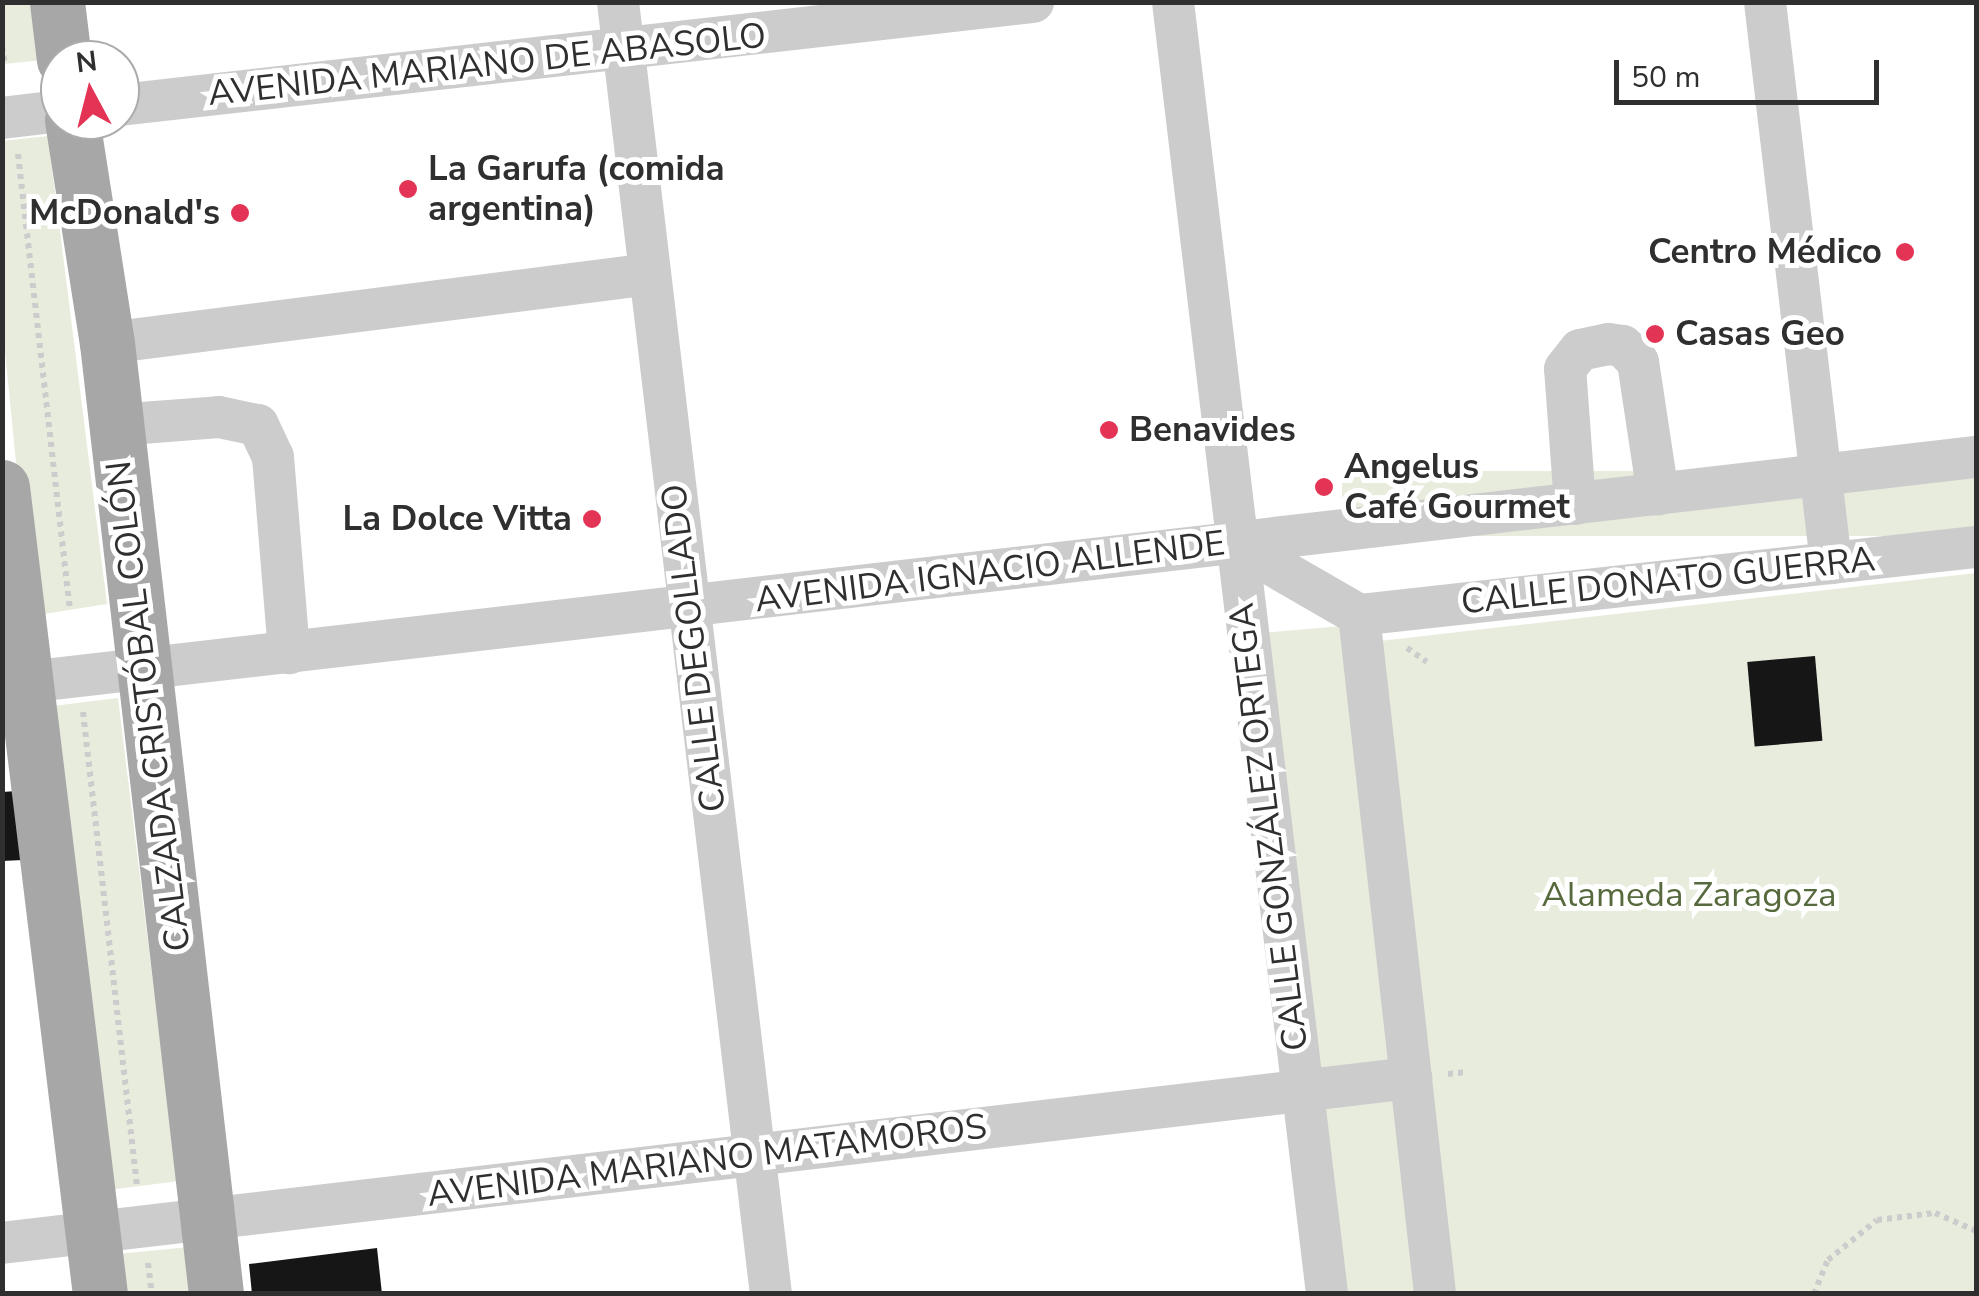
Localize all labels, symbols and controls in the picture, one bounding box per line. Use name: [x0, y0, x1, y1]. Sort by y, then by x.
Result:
street label: AVENIDA MARIANO DE ABASOLO: [206, 15, 768, 115]
north arrow: [40, 40, 140, 140]
scale bar: [1619, 40, 1884, 102]
text: N: [74, 42, 99, 82]
text: 50 m: [1631, 57, 1700, 98]
place label: La Garufa (comida argentina): [428, 148, 725, 230]
marker: La Garufa (comida argentina): [397, 178, 419, 200]
place label: McDonald's: [29, 192, 220, 234]
marker: McDonald's: [229, 202, 251, 224]
place label: Centro Médico: [1648, 231, 1882, 273]
marker: Centro Médico: [1892, 239, 1918, 265]
place label: Casas Geo: [1675, 313, 1845, 355]
marker: Casas Geo: [1644, 323, 1666, 345]
place label: Benavides: [1129, 409, 1296, 451]
marker: Benavides: [1098, 419, 1120, 441]
place label: Angelus Café Gourmet: [1344, 446, 1570, 528]
street label: CALZADA CRISTÓBAL COLÓN: [98, 458, 200, 954]
marker: Angelus Café Gourmet: [1313, 476, 1335, 498]
street label: CALLE DEGOLLADO: [653, 482, 735, 814]
place label: La Dolce Vitta: [342, 498, 572, 540]
marker: La Dolce Vitta: [581, 508, 603, 530]
street label: AVENIDA IGNACIO ALLENDE: [753, 522, 1227, 622]
street label: CALLE DONATO GUERRA: [1459, 538, 1877, 624]
street label: CALLE GONZÁLEZ ORTEGA: [1221, 601, 1317, 1053]
park label: Alameda Zaragoza: [1541, 874, 1837, 916]
street label: AVENIDA MARIANO MATAMOROS: [425, 1106, 989, 1216]

